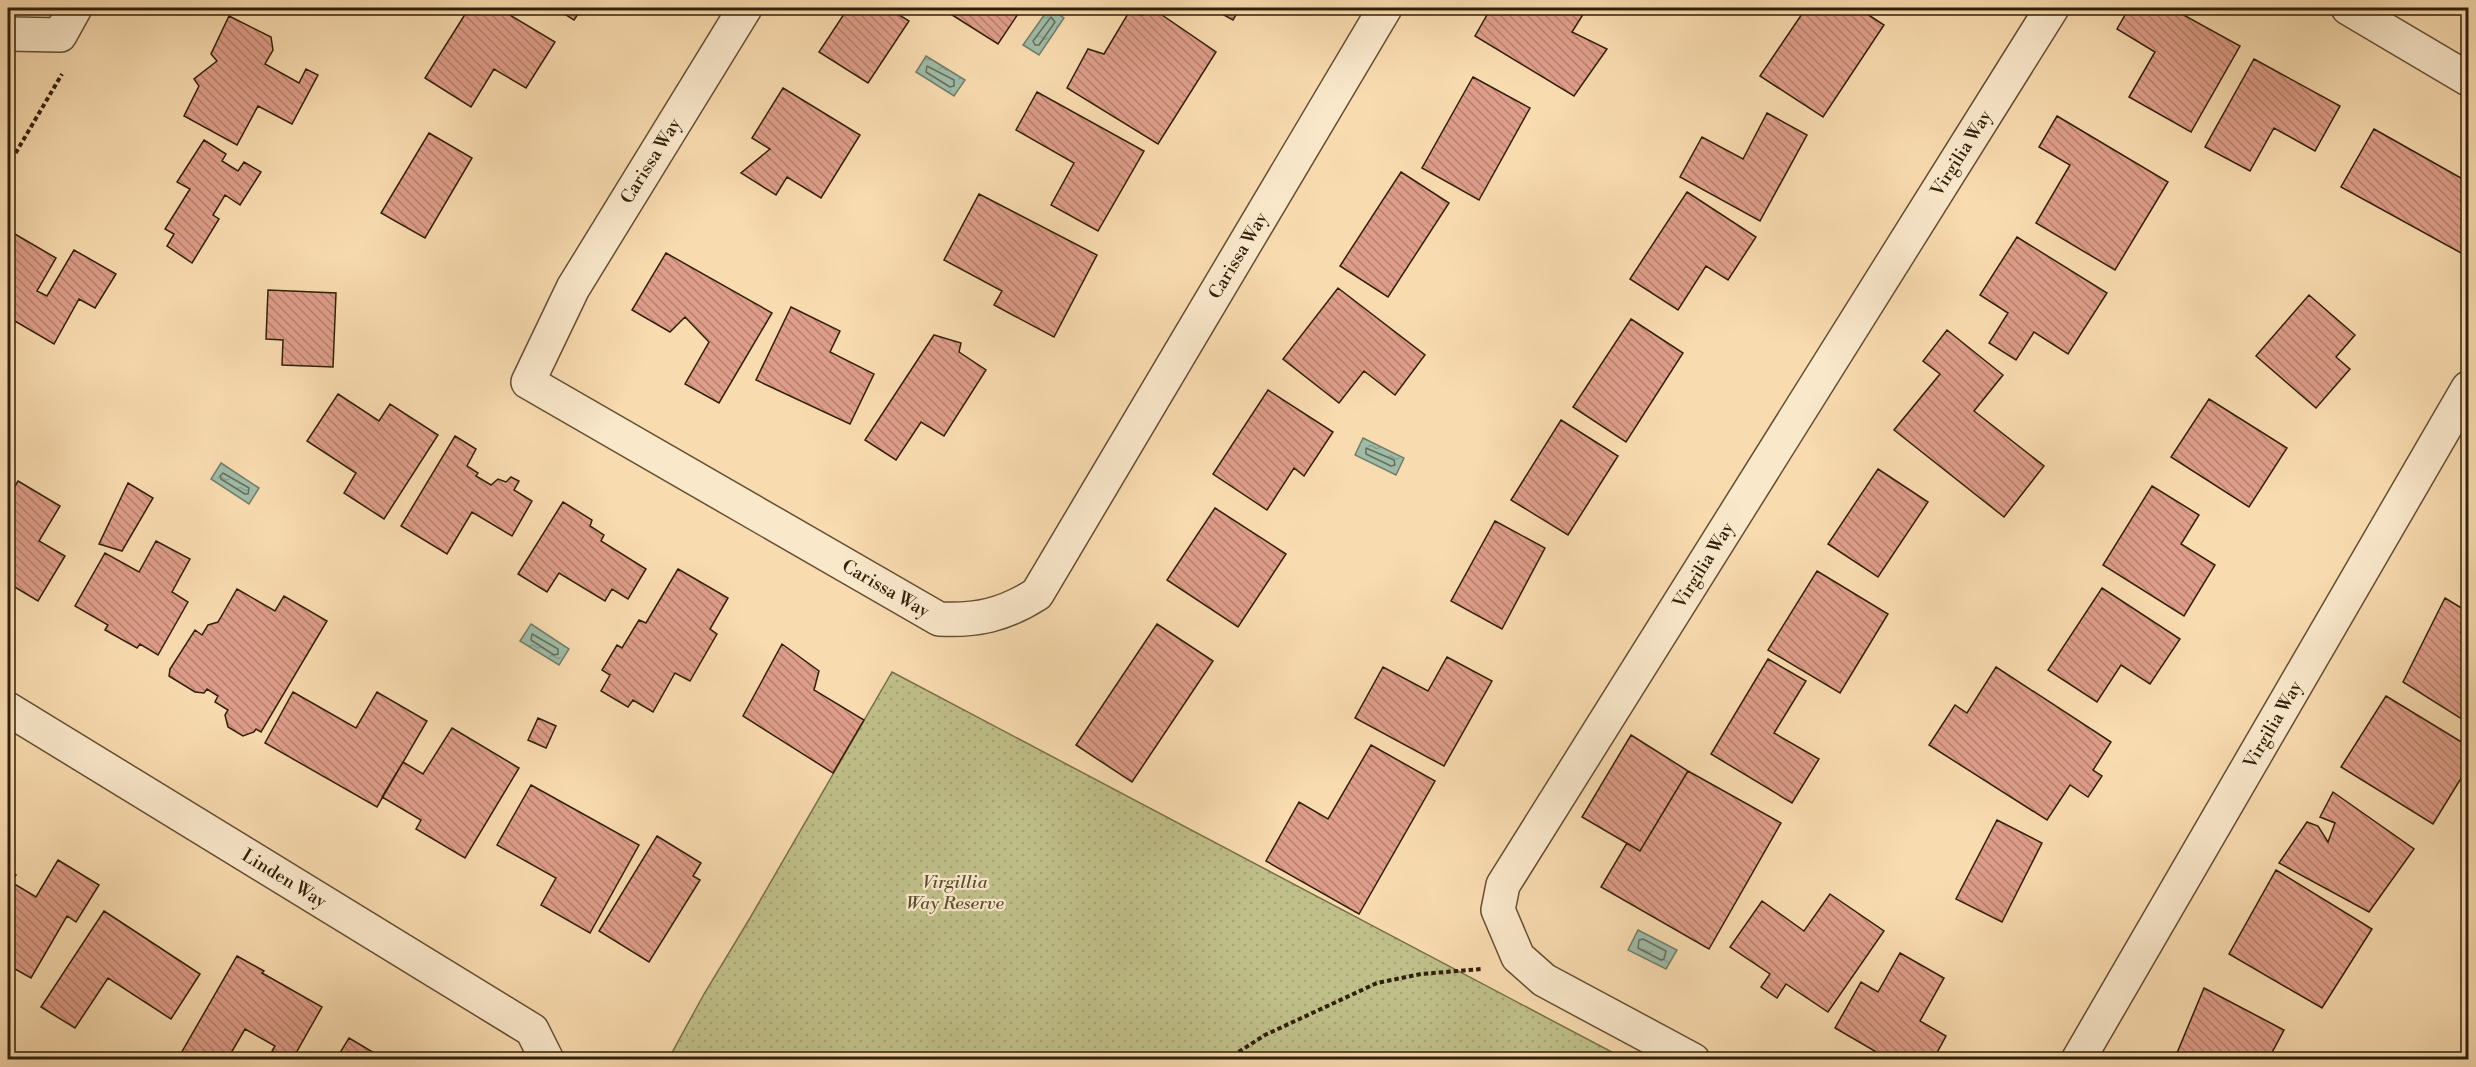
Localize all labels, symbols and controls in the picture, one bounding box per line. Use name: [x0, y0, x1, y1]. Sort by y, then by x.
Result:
street label: Virgilia Way: [1925, 105, 1997, 201]
street label: Carissa Way: [616, 114, 687, 208]
street label: Carissa Way: [1203, 208, 1273, 303]
street label: Virgilia Way: [1667, 517, 1739, 613]
street label: Carissa Way: [838, 554, 934, 623]
street label: Virgilia Way: [2238, 676, 2307, 773]
street label: Linden Way: [238, 844, 331, 913]
park label: Virgillia Way Reserve: [906, 871, 1005, 915]

